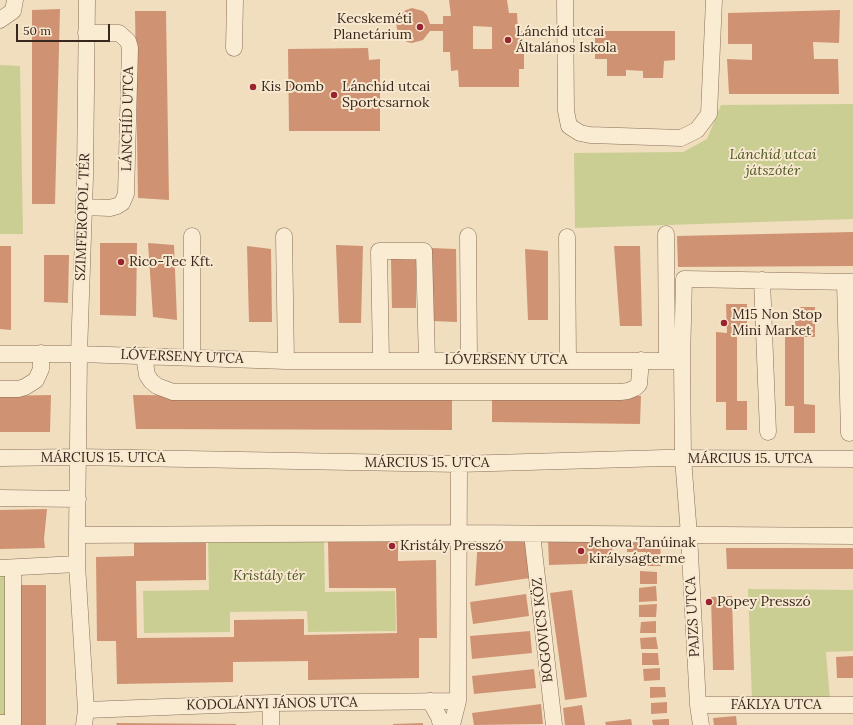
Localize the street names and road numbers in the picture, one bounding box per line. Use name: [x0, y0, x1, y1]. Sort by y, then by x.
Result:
street label: LÁNCHÍD UTCA: [119, 66, 137, 172]
street label: SZIMFEROPOL TÉR: [72, 153, 94, 281]
street label: LÓVERSENY UTCA: [120, 346, 244, 368]
street label: LÓVERSENY UTCA: [444, 352, 568, 368]
street label: MÁRCIUS 15. UTCA: [41, 450, 165, 466]
street label: MÁRCIUS 15. UTCA: [688, 451, 812, 467]
street label: MÁRCIUS 15. UTCA: [365, 455, 489, 471]
street label: PAJZS UTCA: [682, 576, 704, 658]
street label: BOGOVICS KÖZ: [529, 577, 557, 683]
street label: KODOLÁNYI JÁNOS UTCA: [186, 694, 358, 714]
street label: FÁKLYA UTCA: [730, 697, 822, 713]

